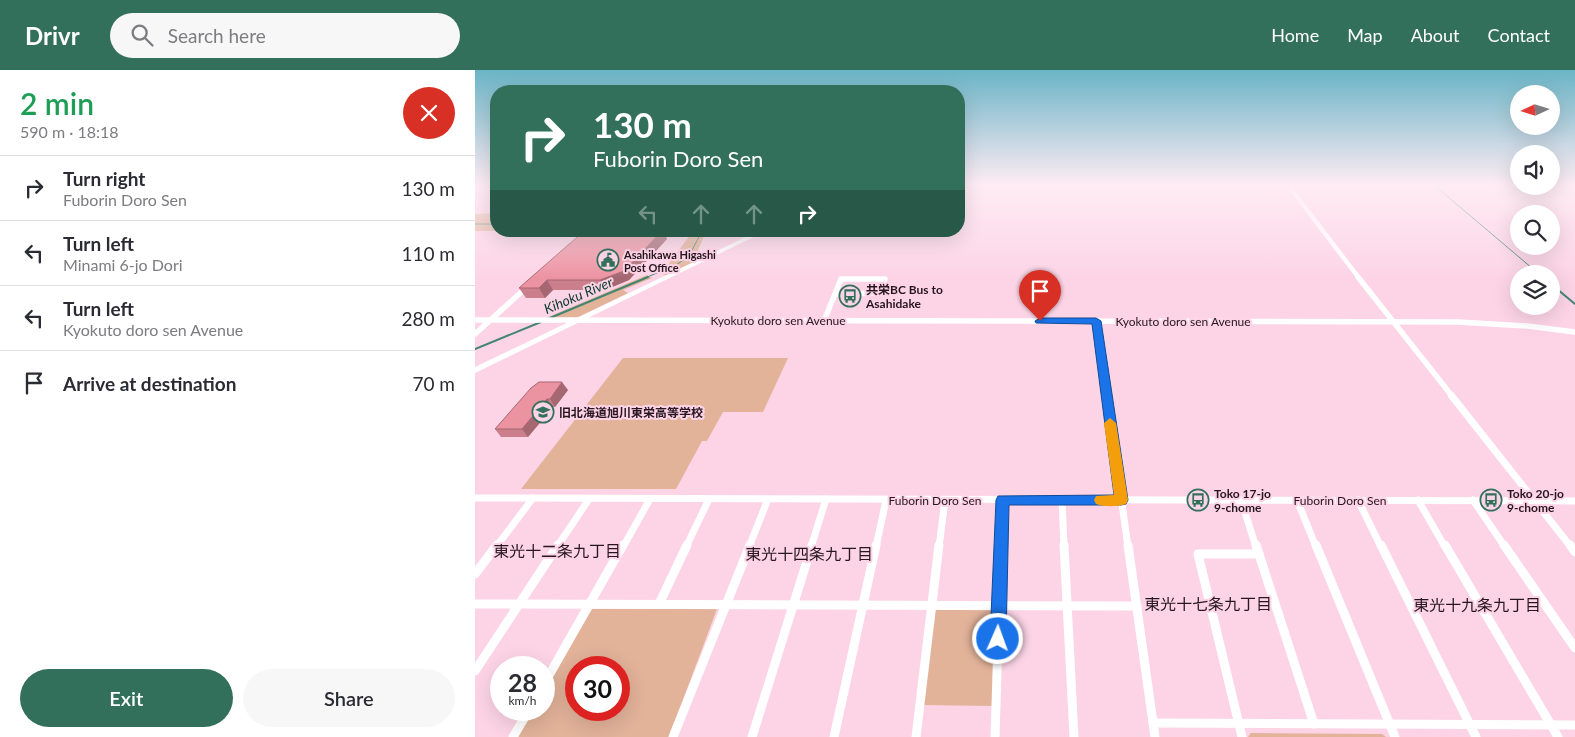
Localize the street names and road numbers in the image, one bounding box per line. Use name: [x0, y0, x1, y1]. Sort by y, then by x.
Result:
street label: Kyokuto doro sen Avenue: [710, 313, 846, 328]
street label: Kyokuto doro sen Avenue: [1115, 314, 1251, 329]
street label: Fuborin Doro Sen: [889, 493, 981, 508]
street label: Fuborin Doro Sen: [1294, 493, 1386, 508]

